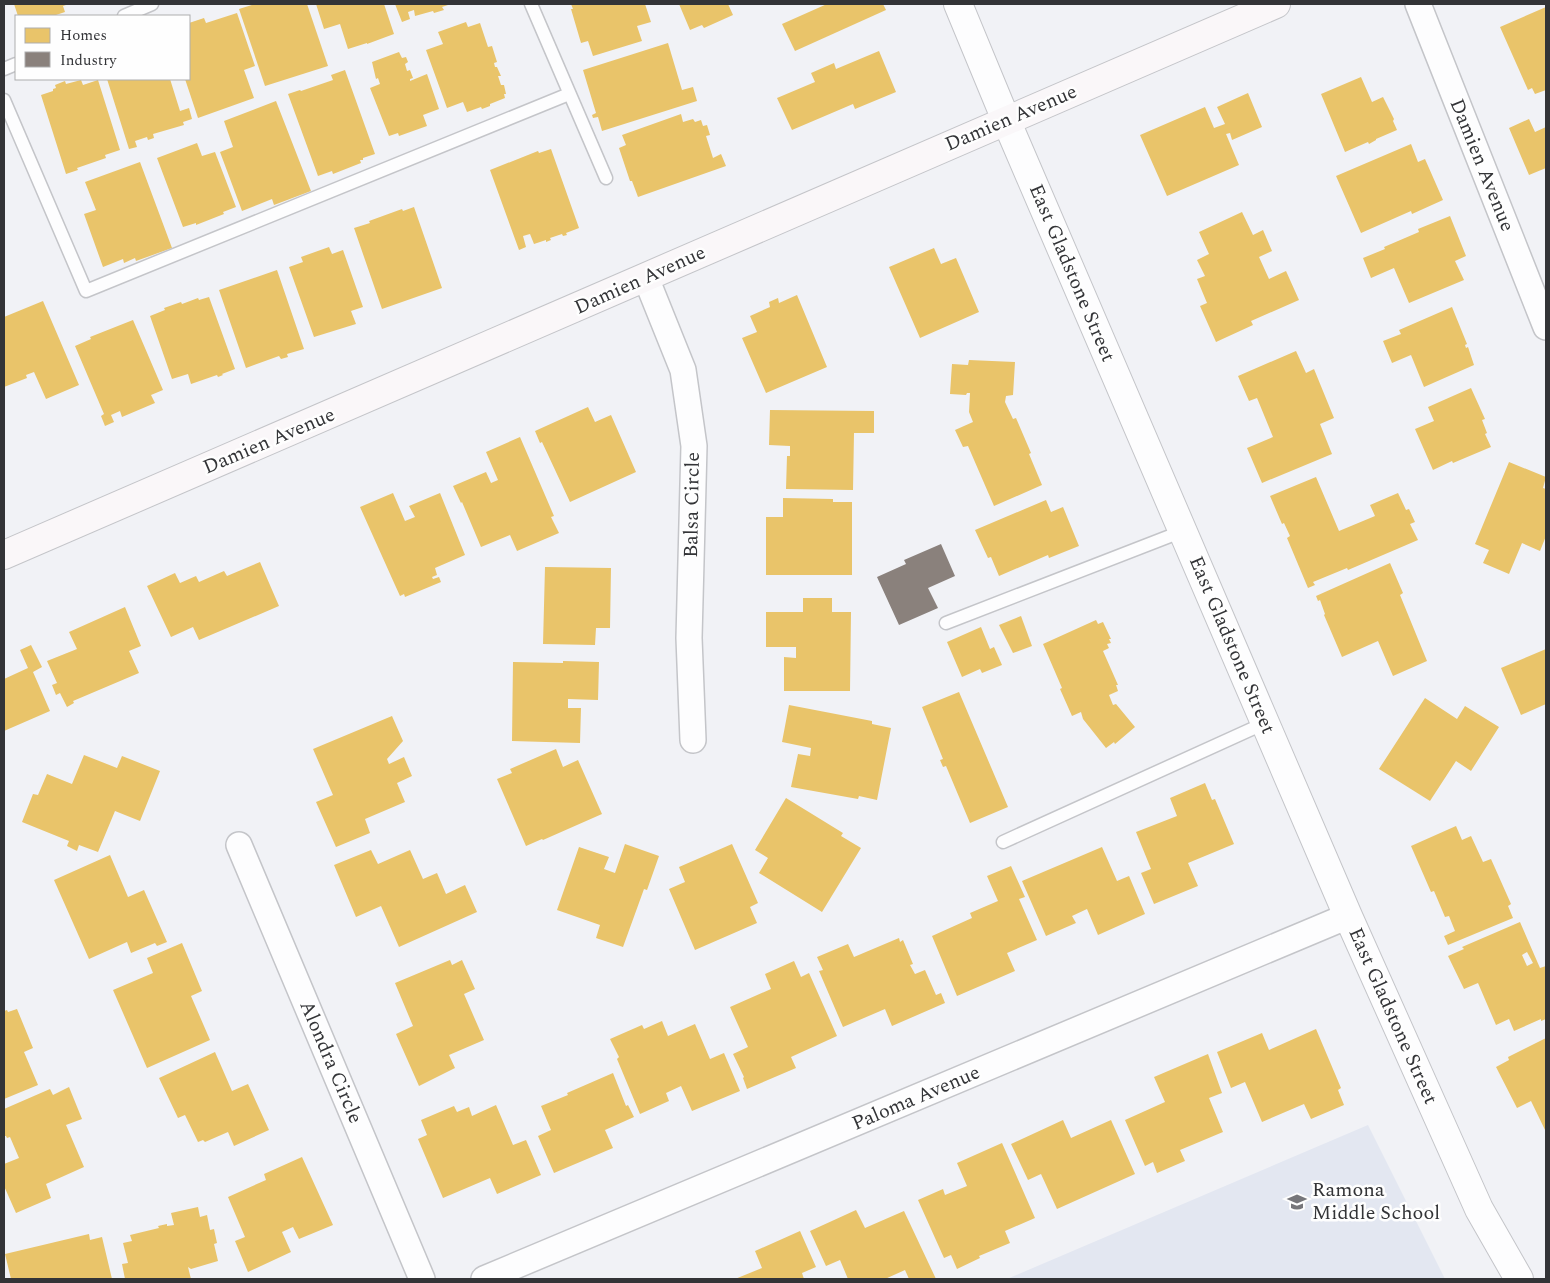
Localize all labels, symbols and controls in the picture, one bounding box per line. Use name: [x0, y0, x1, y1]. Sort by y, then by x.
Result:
legend: [15, 15, 190, 80]
text: Homes: [60, 24, 107, 47]
text: Industry: [60, 49, 117, 72]
street label: Damien Avenue: [940, 77, 1082, 159]
street label: Damien Avenue: [1442, 94, 1522, 236]
street label: East Gladstone Street: [1021, 179, 1123, 367]
street label: Damien Avenue: [570, 238, 710, 322]
street label: Damien Avenue: [198, 400, 340, 482]
street label: Balsa Circle: [676, 452, 708, 558]
street label: East Gladstone Street: [1181, 551, 1283, 739]
street label: East Gladstone Street: [1341, 923, 1445, 1109]
street label: Alondra Circle: [292, 996, 370, 1128]
street label: Paloma Avenue: [847, 1058, 985, 1138]
place label: Ramona Middle School: [1312, 1175, 1440, 1228]
school or university icon: Ramona Middle School: [1286, 1191, 1308, 1213]

